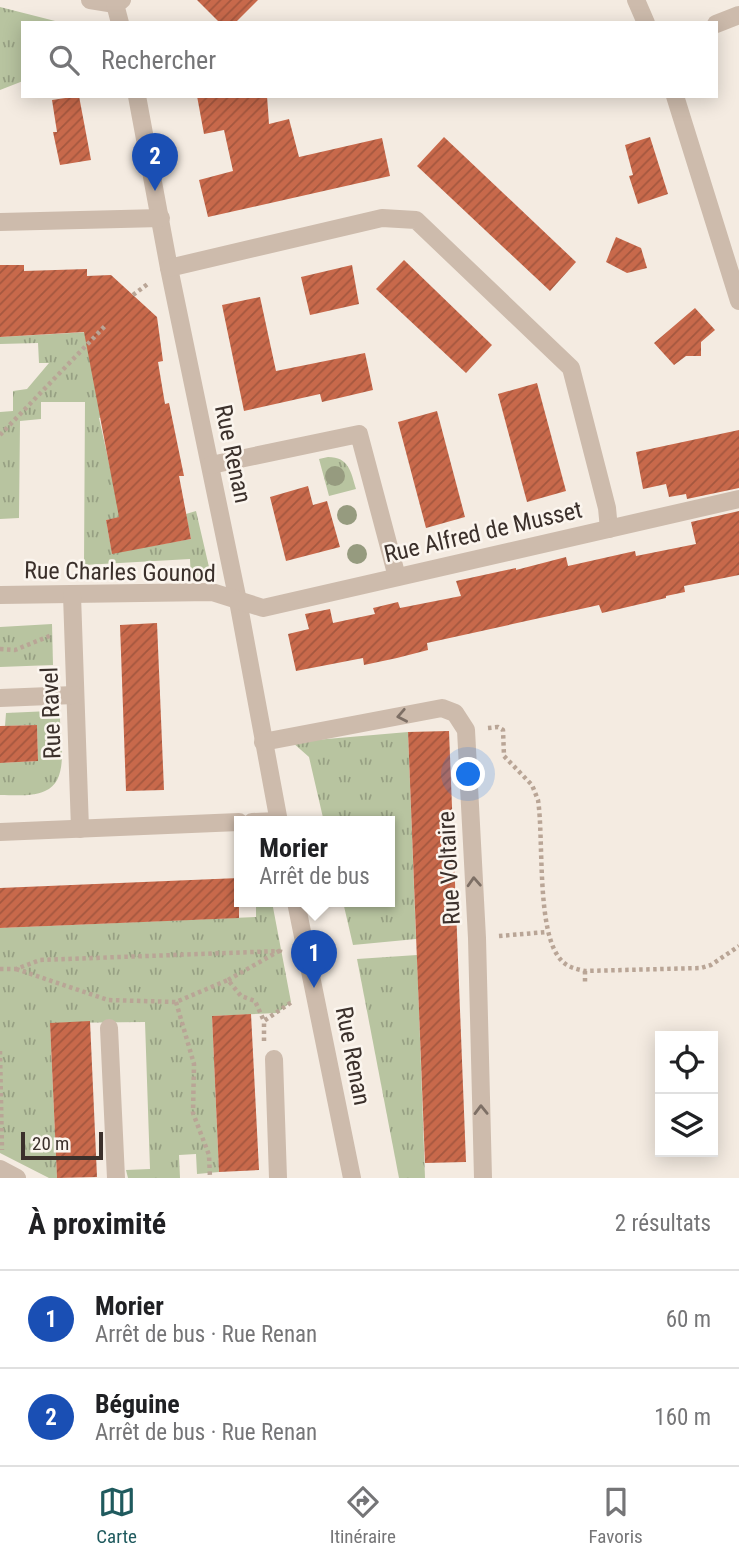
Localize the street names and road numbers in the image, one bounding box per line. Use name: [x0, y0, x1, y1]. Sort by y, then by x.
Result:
street label: Rue Renan: [209, 402, 257, 506]
street label: Rue Alfred de Musset: [381, 496, 585, 568]
street label: Rue Charles Gounod: [24, 556, 216, 588]
street label: Rue Ravel: [35, 667, 67, 759]
street label: Rue Voltaire: [432, 810, 466, 926]
street label: Rue Renan: [330, 1004, 376, 1108]

